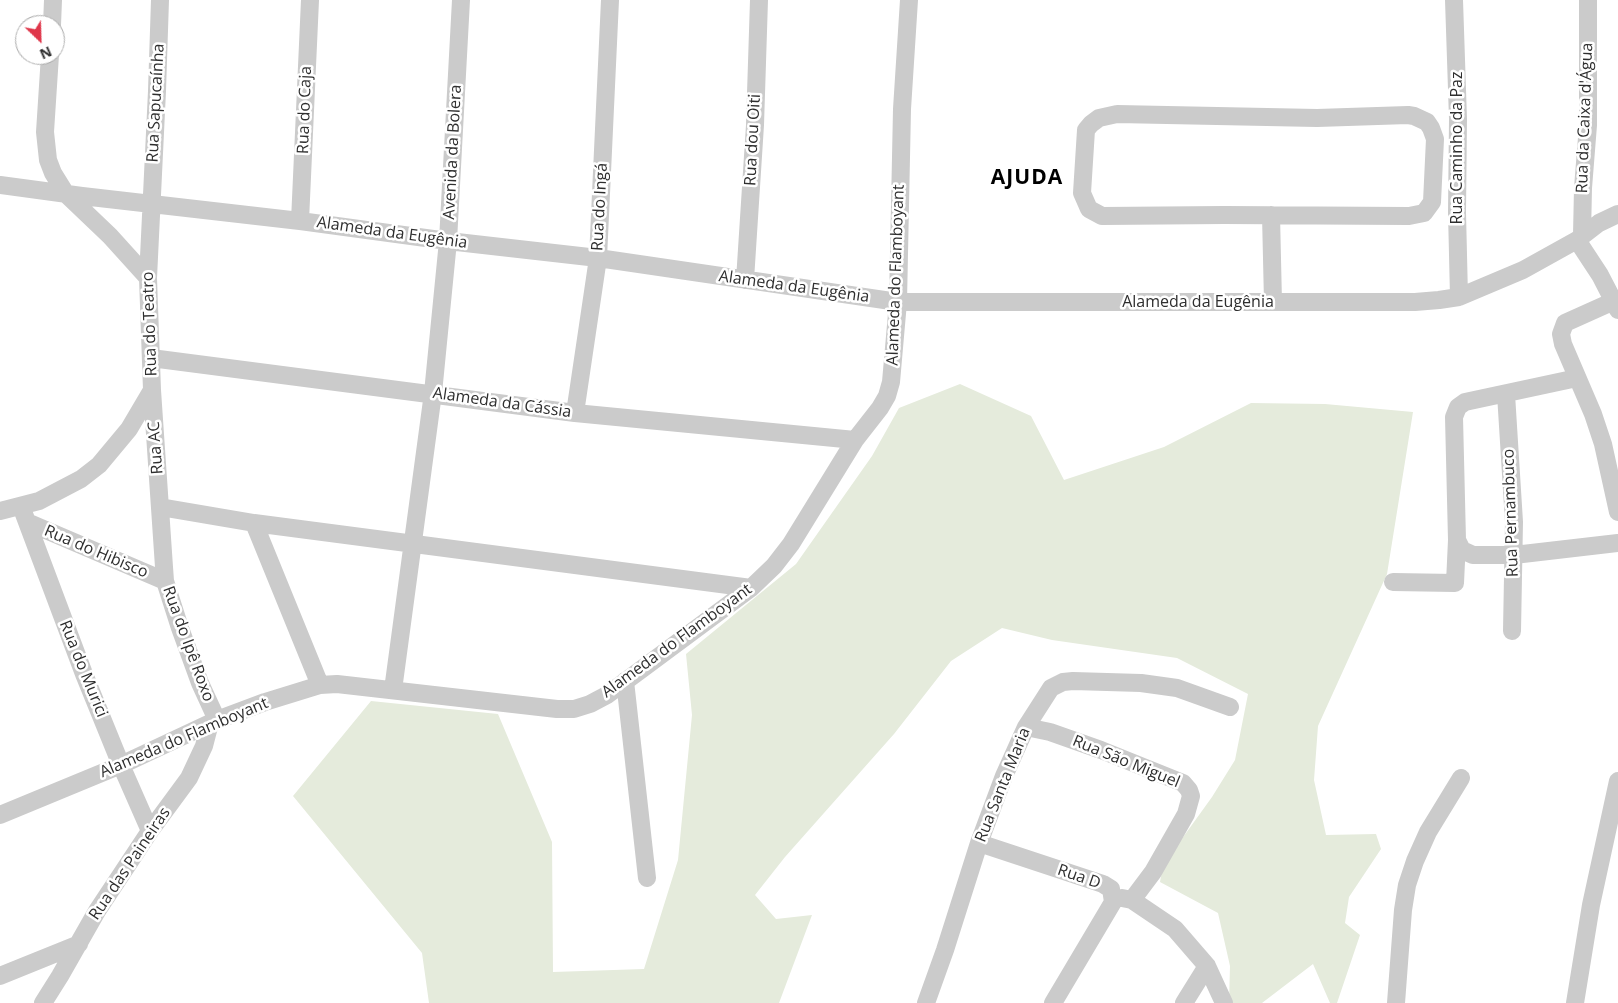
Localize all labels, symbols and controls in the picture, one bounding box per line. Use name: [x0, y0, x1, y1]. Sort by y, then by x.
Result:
north arrow: [15, 15, 65, 65]
text: N: [37, 42, 55, 64]
street label: Rua da Caixa d'Água: [1573, 42, 1597, 194]
street label: Rua Sapucaínha: [143, 43, 169, 163]
street label: Rua do Caja: [294, 66, 316, 154]
street label: Rua Caminho da Paz: [1447, 72, 1467, 224]
street label: Avenida da Bolera: [440, 84, 466, 220]
street label: Rua dou Oiti: [741, 93, 765, 187]
street label: Rua do Ingá: [588, 162, 612, 252]
district label: AJUDA: [990, 165, 1064, 191]
street label: Alameda do Flamboyant: [883, 184, 909, 366]
street label: Alameda da Eugênia: [316, 213, 468, 253]
street label: Alameda da Eugênia: [718, 267, 870, 307]
street label: Rua do Teatro: [139, 271, 161, 377]
street label: Alameda da Eugênia: [1122, 292, 1274, 312]
street label: Alameda da Cássia: [432, 384, 572, 422]
street label: Rua AC: [145, 421, 167, 475]
street label: Rua Pernambuco: [1499, 449, 1523, 577]
street label: Rua do Hibisco: [41, 522, 151, 582]
street label: Alameda do Flamboyant: [598, 580, 756, 702]
street label: Rua do Ipê Roxo: [158, 584, 218, 704]
street label: Rua do Murici: [55, 618, 111, 720]
street label: Alameda do Flamboyant: [97, 694, 271, 782]
street label: Rua Santa Maria: [971, 725, 1035, 845]
street label: Rua São Miguel: [1069, 732, 1183, 792]
street label: Rua das Paineiras: [85, 804, 175, 924]
street label: Rua D: [1055, 861, 1103, 893]

